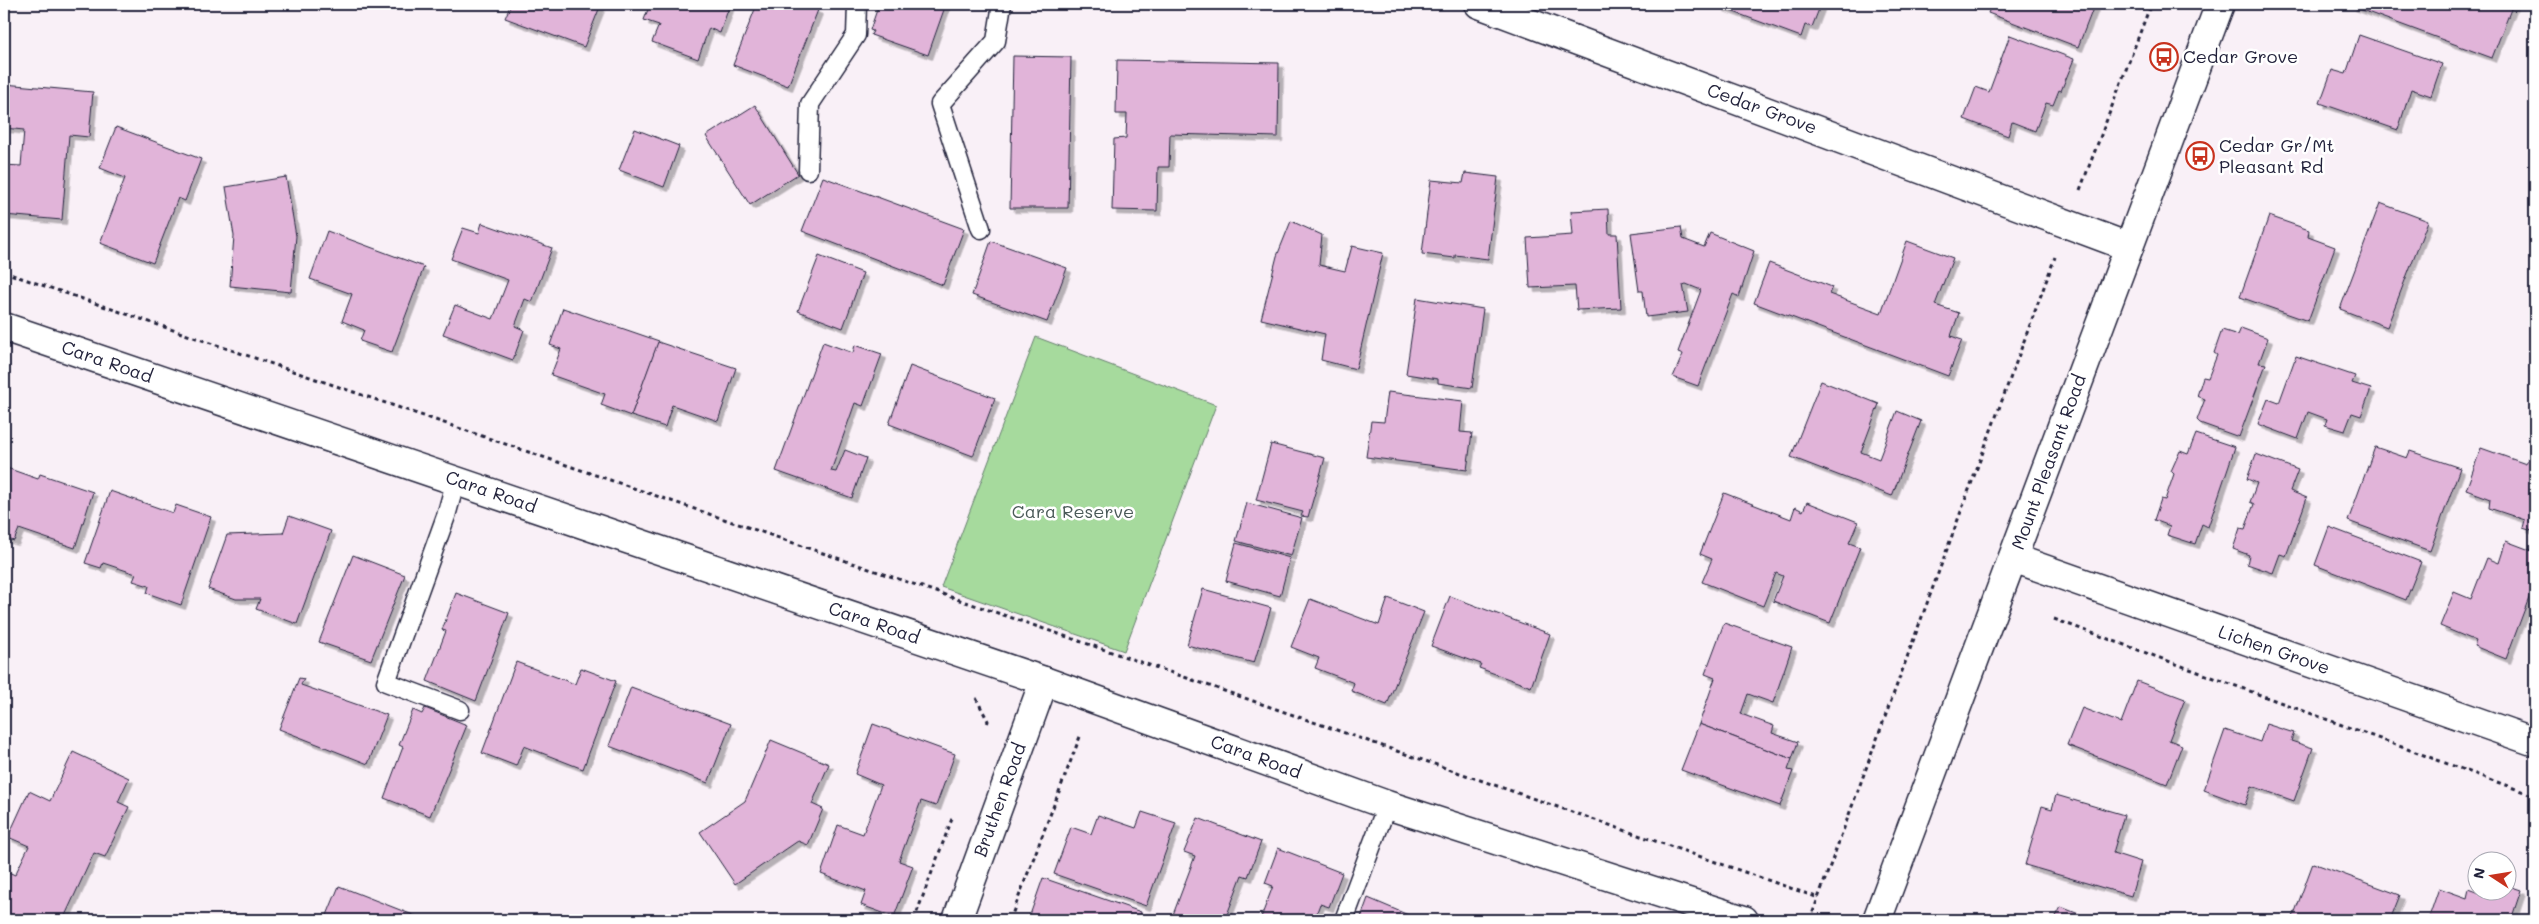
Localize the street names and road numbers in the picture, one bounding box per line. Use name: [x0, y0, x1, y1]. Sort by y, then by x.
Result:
street label: Cedar Grove: [1704, 77, 1821, 139]
street label: Cara Road: [59, 334, 156, 388]
street label: Mount Pleasant Road: [2005, 371, 2091, 553]
street label: Cara Road: [443, 464, 540, 518]
street label: Cara Road: [826, 595, 923, 649]
street label: Lichen Grove: [2215, 619, 2333, 679]
street label: Cara Road: [1208, 729, 1305, 784]
street label: Bruthen Road: [967, 739, 1031, 860]

